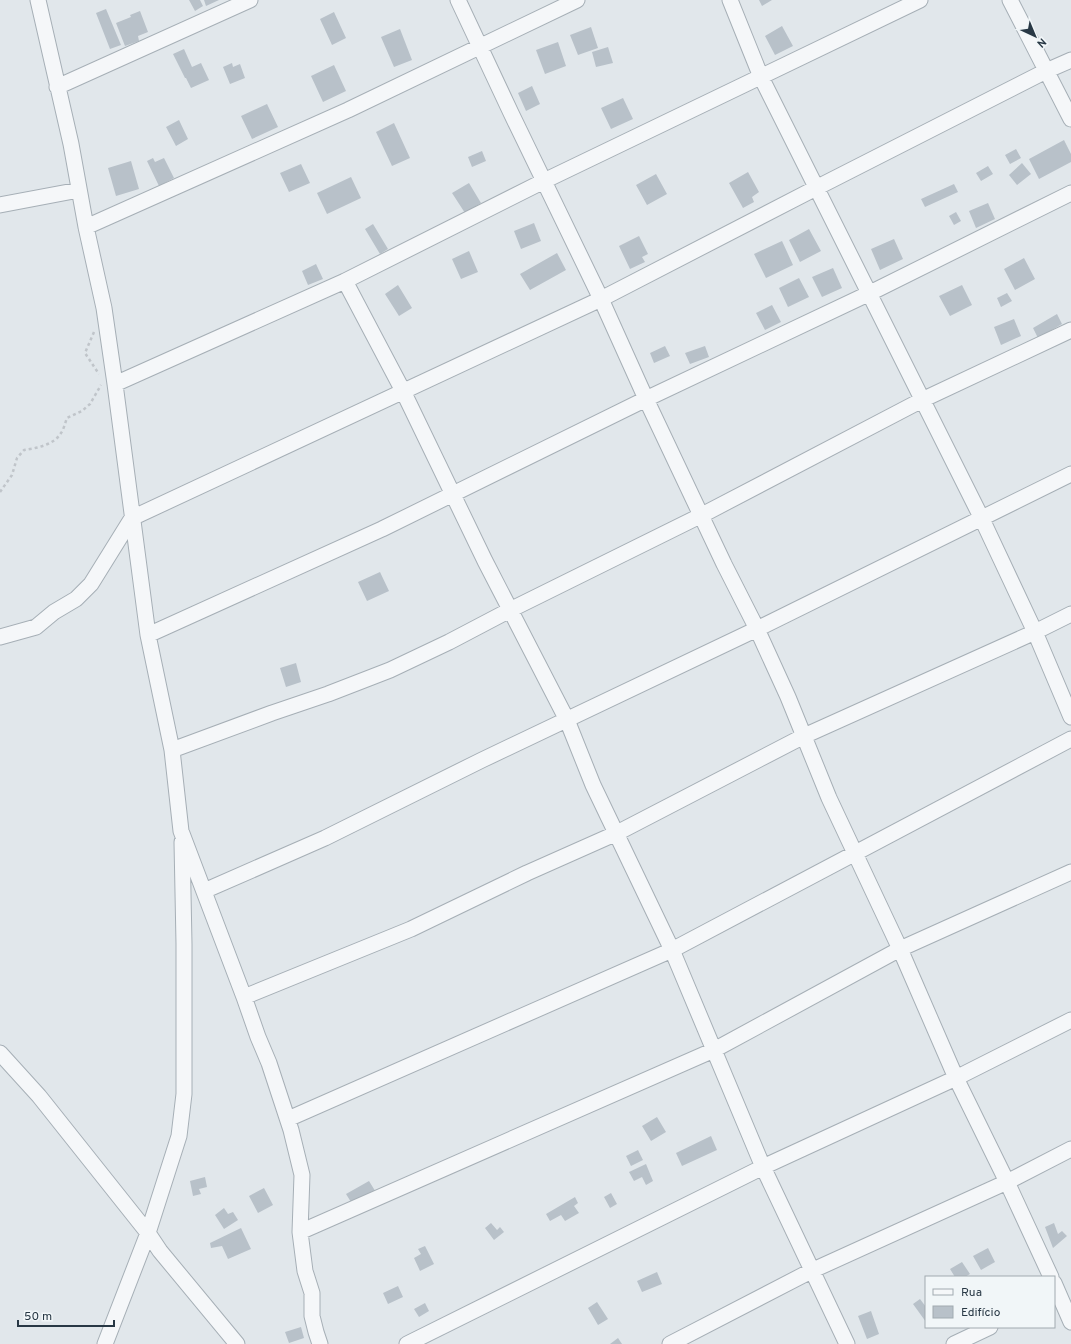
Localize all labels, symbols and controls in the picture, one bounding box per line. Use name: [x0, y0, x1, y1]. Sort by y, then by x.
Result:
north arrow: [1015, 16, 1055, 56]
text: N: [1034, 35, 1049, 50]
legend: [925, 1276, 1055, 1328]
text: Rua: [961, 1285, 982, 1301]
scale bar: [18, 1302, 114, 1328]
text: Edifício: [961, 1305, 1001, 1321]
text: 50 m: [24, 1309, 52, 1325]

